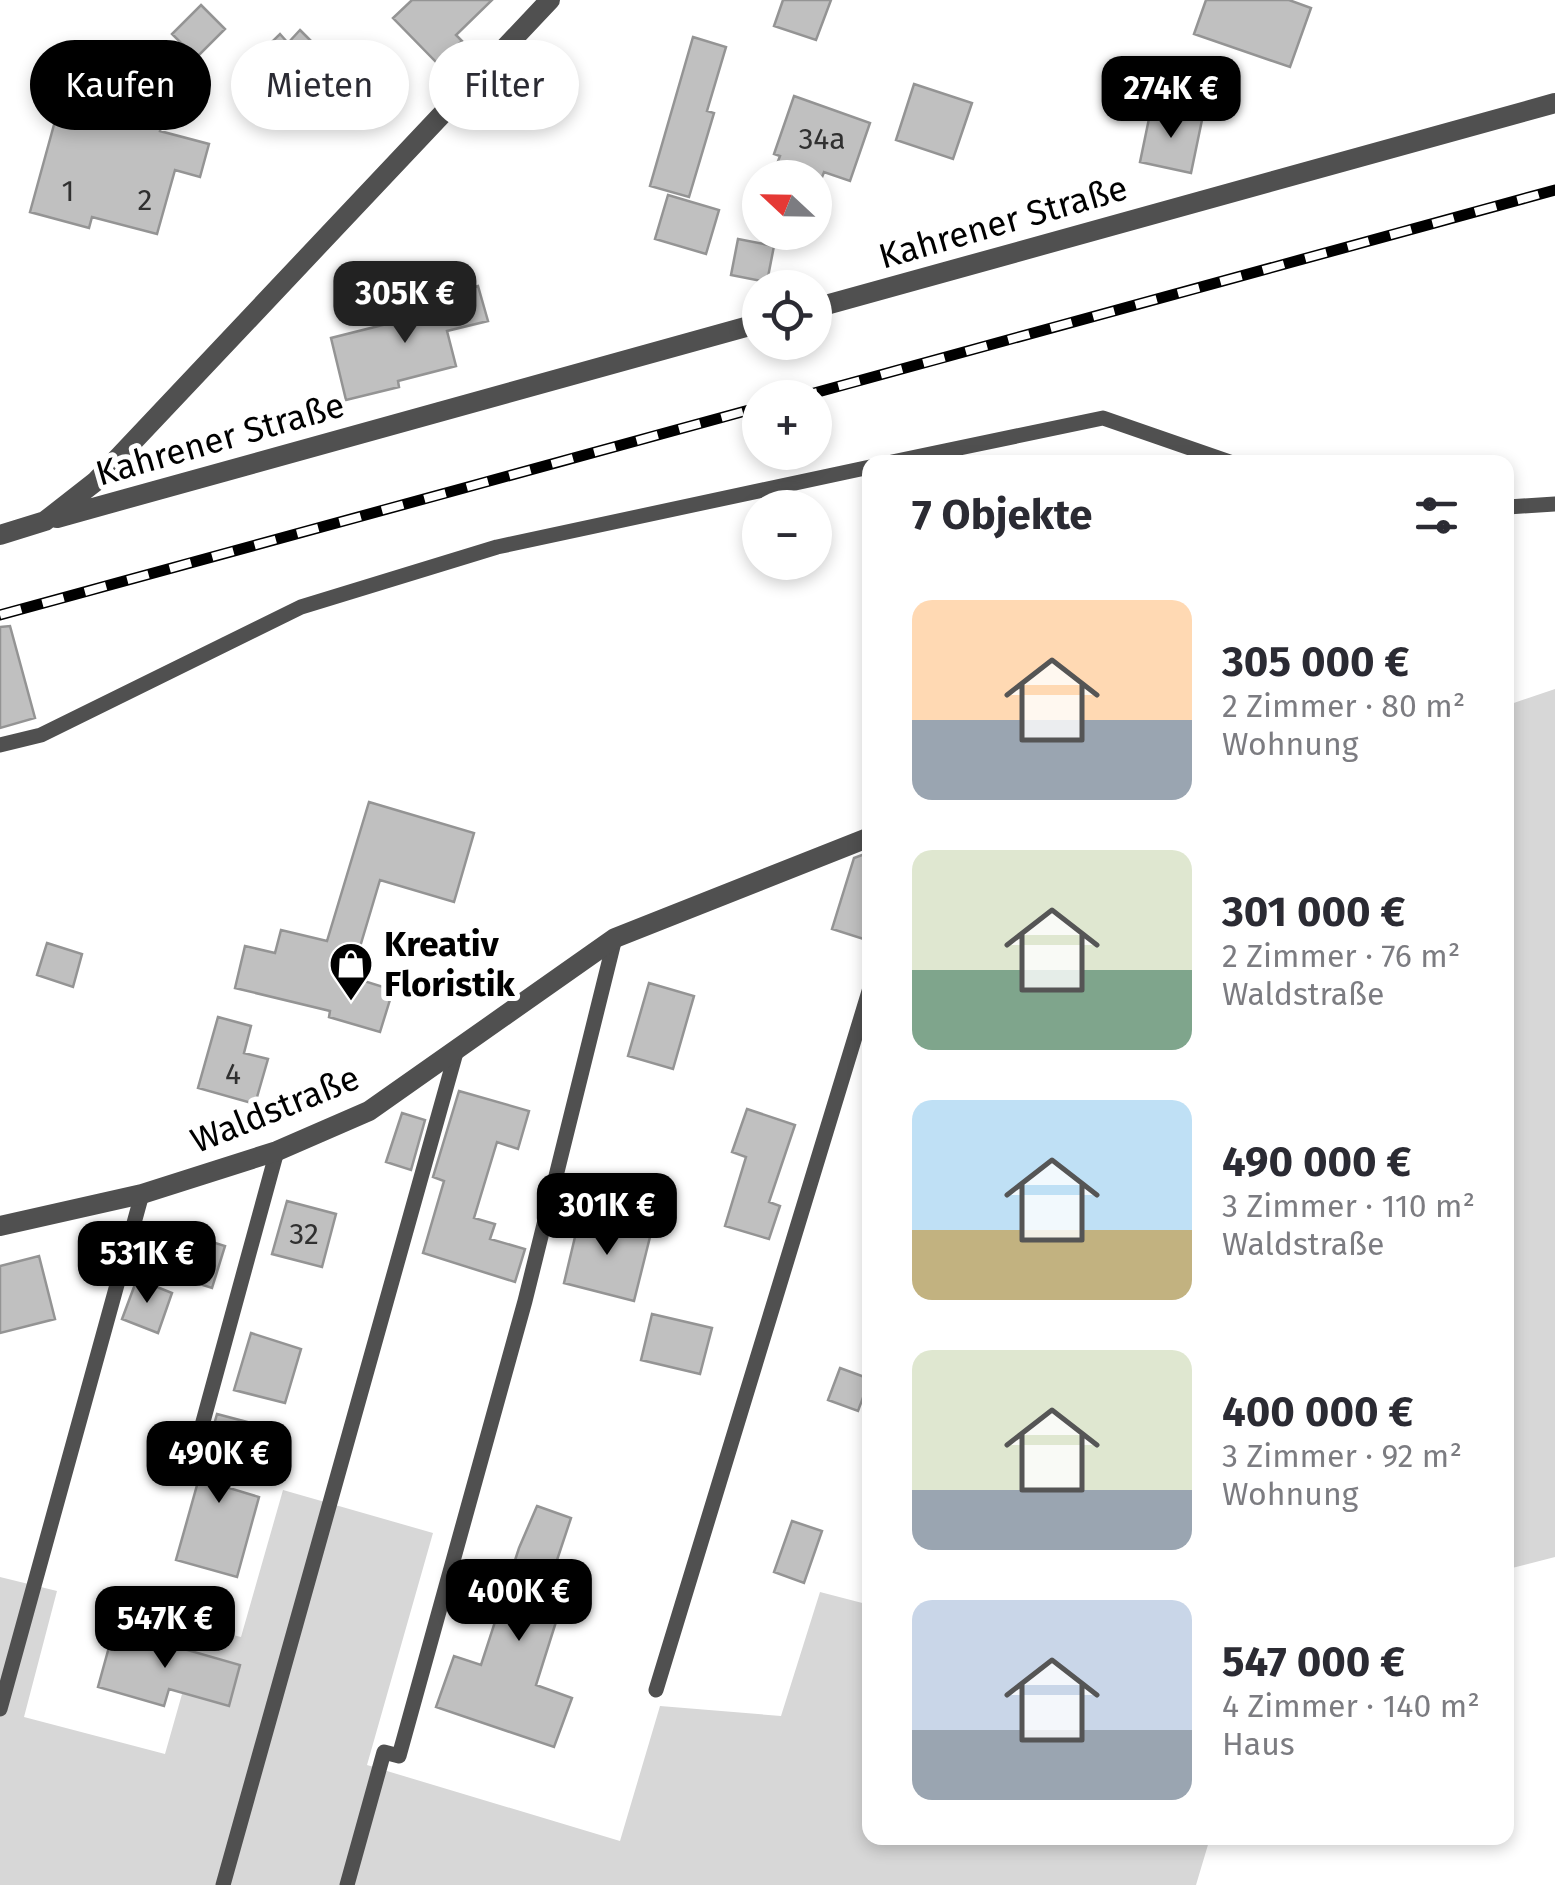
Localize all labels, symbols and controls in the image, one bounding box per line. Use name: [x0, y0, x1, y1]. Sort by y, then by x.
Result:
chip: Kaufen: [30, 40, 211, 130]
chip: Mieten: [231, 40, 409, 130]
chip: Filter: [429, 40, 579, 130]
pin: 274K €: [1090, 56, 1252, 141]
text: 274K €: [1124, 69, 1218, 107]
house number: 34a: [798, 121, 846, 157]
north arrow: [742, 160, 832, 250]
map controls: [742, 160, 832, 580]
street label: Kahrener Straße: [874, 166, 1132, 278]
house number: 1: [62, 173, 75, 209]
house number: 2: [138, 182, 152, 218]
pin: 305K €: [324, 261, 486, 346]
button: locate: [742, 270, 832, 360]
text: 305K €: [355, 274, 455, 312]
button: +: [742, 380, 832, 470]
street label: Kahrener Straße: [91, 383, 349, 495]
icon: filters: [1409, 488, 1464, 543]
button: −: [742, 490, 832, 580]
text: 7 Objekte: [912, 490, 1093, 540]
text: 305 000 €: [1222, 637, 1409, 687]
icon: home: [992, 640, 1112, 760]
text: 2 Zimmer · 80 m²: [1222, 687, 1465, 725]
text: Wohnung: [1222, 725, 1358, 763]
text: 301 000 €: [1222, 887, 1405, 937]
icon: home: [992, 890, 1112, 1010]
place label: Kreativ Floristik: [384, 923, 516, 1005]
text: 2 Zimmer · 76 m²: [1222, 937, 1460, 975]
shop icon: Kreativ Floristik: [328, 941, 374, 1002]
text: Waldstraße: [1222, 975, 1384, 1013]
street label: Waldstraße: [185, 1056, 365, 1162]
house number: 4: [225, 1056, 241, 1092]
text: 490 000 €: [1222, 1137, 1411, 1187]
icon: home: [992, 1140, 1112, 1260]
pin: 301K €: [526, 1173, 688, 1258]
text: 301K €: [559, 1186, 655, 1224]
text: 3 Zimmer · 110 m²: [1222, 1187, 1475, 1225]
house number: 32: [289, 1216, 319, 1252]
pin: 531K €: [66, 1221, 228, 1306]
text: Waldstraße: [1222, 1225, 1384, 1263]
text: 531K €: [100, 1234, 194, 1272]
text: 400 000 €: [1222, 1387, 1413, 1437]
icon: home: [992, 1390, 1112, 1510]
pin: 490K €: [138, 1421, 300, 1506]
text: 490K €: [169, 1434, 269, 1472]
text: 3 Zimmer · 92 m²: [1222, 1437, 1462, 1475]
text: Wohnung: [1222, 1475, 1358, 1513]
pin: 400K €: [438, 1559, 600, 1644]
text: 400K €: [468, 1572, 570, 1610]
pin: 547K €: [84, 1586, 246, 1671]
text: 547K €: [117, 1599, 213, 1637]
text: 547 000 €: [1222, 1637, 1405, 1687]
icon: home: [992, 1640, 1112, 1760]
text: 4 Zimmer · 140 m²: [1222, 1687, 1480, 1725]
text: Haus: [1222, 1725, 1295, 1763]

